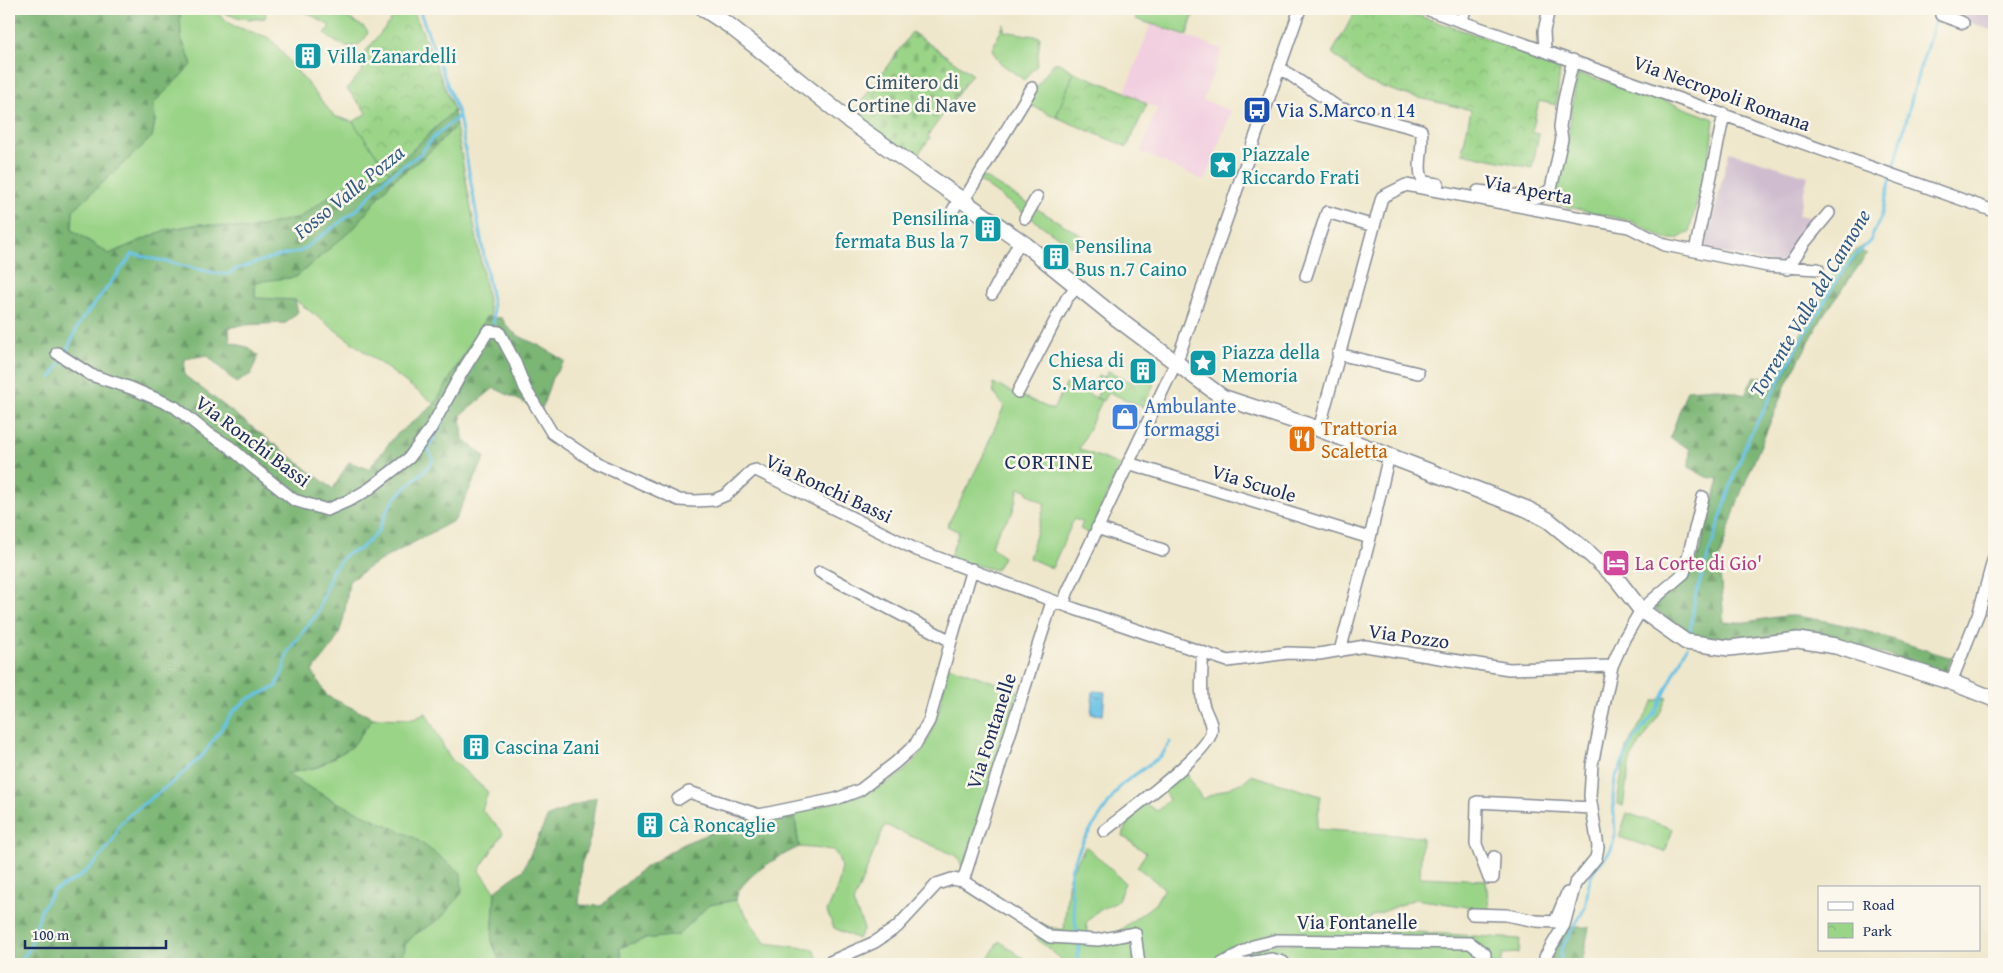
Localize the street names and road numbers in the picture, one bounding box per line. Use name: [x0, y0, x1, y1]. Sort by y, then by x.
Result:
street label: Via Necropoli Romana: [1629, 47, 1815, 138]
street label: Via Aperta: [1481, 166, 1575, 211]
street label: Via Ronchi Bassi: [190, 388, 317, 494]
street label: Via Ronchi Bassi: [761, 445, 898, 530]
street label: Via Scuole: [1208, 456, 1300, 509]
street label: Via Pozzo: [1367, 615, 1451, 656]
street label: Via Fontanelle: [958, 669, 1023, 793]
street label: Via Fontanelle: [1297, 907, 1417, 936]

